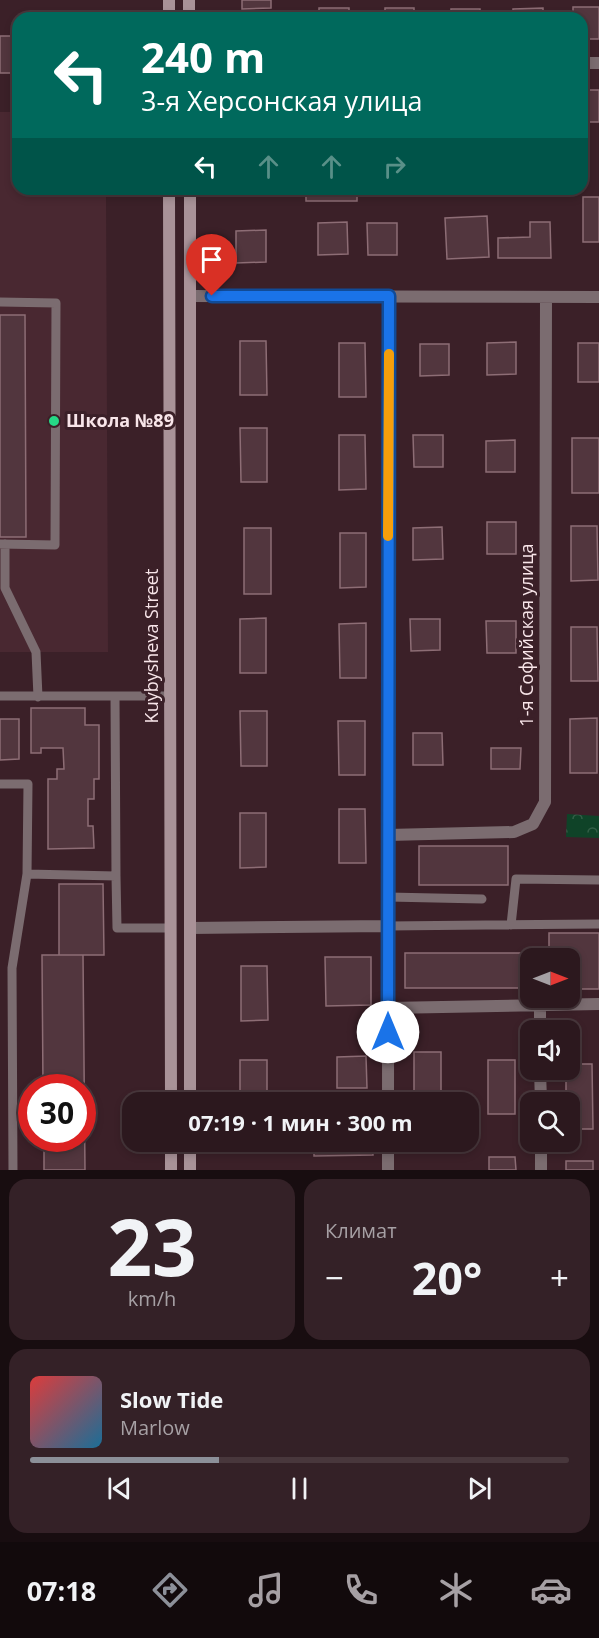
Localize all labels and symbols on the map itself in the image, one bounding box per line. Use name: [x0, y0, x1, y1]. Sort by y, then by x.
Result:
pin: [186, 234, 237, 296]
place label: Школа №89: [66, 408, 174, 432]
marker: Школа №89: [47, 414, 61, 428]
street label: 1-я Софийская улица: [514, 543, 538, 727]
street label: Kuybysheva Street: [139, 569, 163, 723]
north arrow: [520, 948, 580, 1008]
position arrow: [356, 1000, 420, 1064]
speed limit sign: 30: [18, 1074, 96, 1152]

